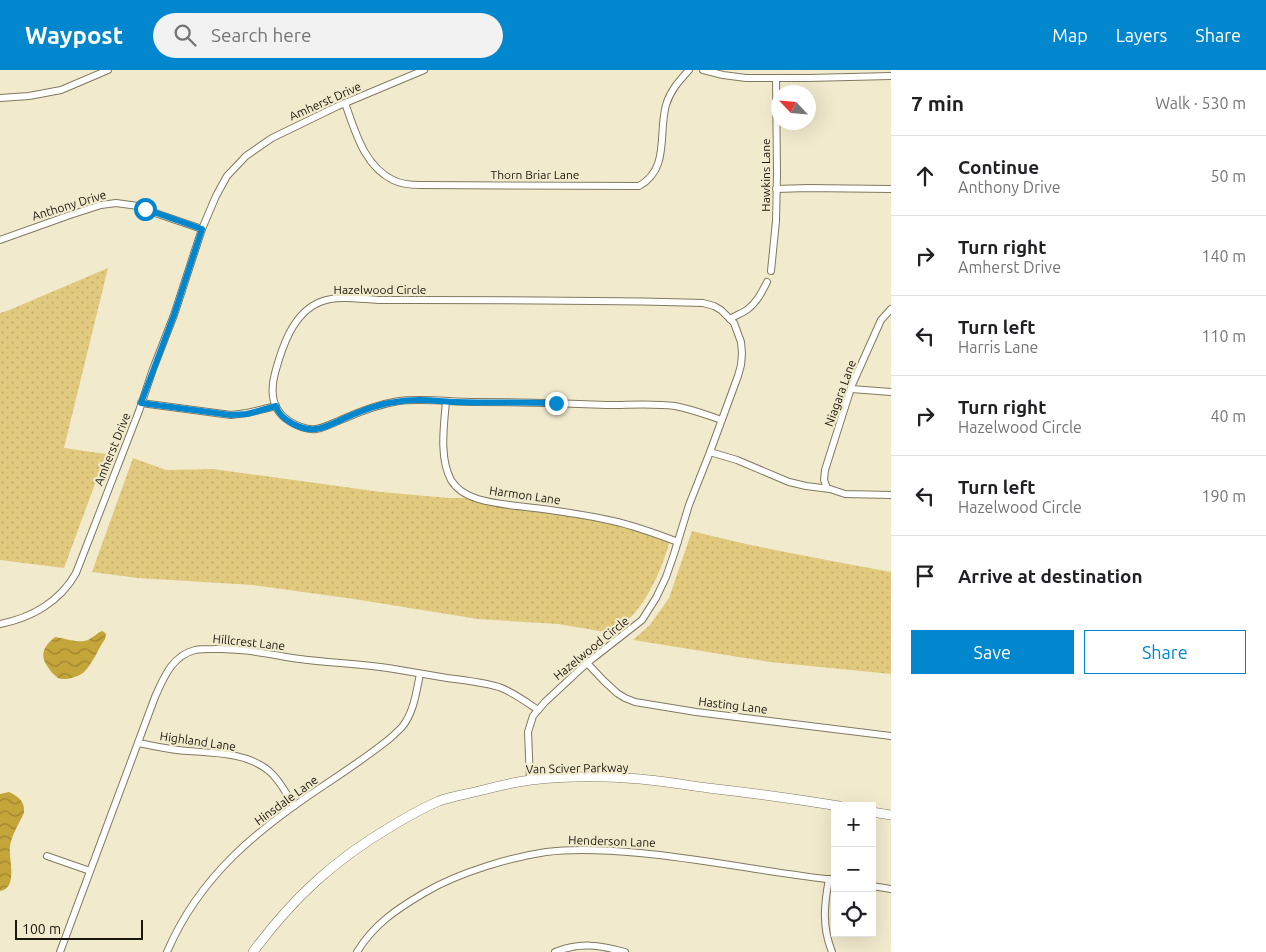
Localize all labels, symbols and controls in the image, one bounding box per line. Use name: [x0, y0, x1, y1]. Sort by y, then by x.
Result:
search box: [153, 13, 503, 58]
icon: search: [171, 21, 199, 49]
text: Waypost: [25, 22, 123, 49]
text: Search here: [211, 24, 311, 46]
text: Map: [1052, 25, 1088, 45]
text: Layers: [1116, 25, 1167, 45]
text: Share: [1195, 25, 1241, 45]
street label: Amherst Drive: [287, 79, 363, 123]
north arrow: [771, 85, 816, 130]
text: 7 min: [911, 91, 964, 115]
text: Walk · 530 m: [1155, 94, 1246, 112]
street label: Hawkins Lane: [759, 138, 772, 212]
text: Continue: [958, 156, 1039, 178]
icon: ahead: [911, 162, 939, 190]
text: 50 m: [1210, 167, 1246, 185]
street label: Thorn Briar Lane: [490, 168, 580, 181]
text: Anthony Drive: [958, 178, 1061, 196]
street label: Anthony Drive: [30, 188, 108, 222]
route start: [134, 198, 157, 221]
text: Turn right: [958, 236, 1046, 258]
icon: right: [911, 242, 939, 270]
text: 140 m: [1201, 247, 1246, 265]
text: Amherst Drive: [958, 258, 1061, 276]
street label: Hazelwood Circle: [334, 283, 426, 296]
text: Turn left: [958, 316, 1036, 338]
icon: left: [911, 322, 939, 350]
text: 110 m: [1201, 327, 1246, 345]
text: Harris Lane: [958, 338, 1038, 356]
street label: Niagara Lane: [822, 358, 858, 428]
route end: [545, 392, 568, 415]
text: Turn right: [958, 396, 1046, 418]
icon: right: [911, 402, 939, 430]
text: 40 m: [1210, 407, 1246, 425]
street label: Amherst Drive: [92, 411, 132, 487]
text: Hazelwood Circle: [958, 418, 1082, 436]
text: Turn left: [958, 476, 1036, 498]
icon: left: [911, 482, 939, 510]
street label: Harmon Lane: [489, 484, 561, 506]
text: 190 m: [1201, 487, 1246, 505]
text: Hazelwood Circle: [958, 498, 1082, 516]
icon: arrive: [911, 562, 939, 590]
text: Arrive at destination: [958, 565, 1143, 587]
street label: Hazelwood Circle: [551, 614, 631, 682]
button: Save: [911, 630, 1074, 674]
button: Share: [1084, 630, 1246, 674]
street label: Hillcrest Lane: [212, 632, 286, 652]
street label: Hasting Lane: [698, 694, 768, 716]
street label: Highland Lane: [159, 729, 237, 753]
street label: Van Sciver Parkway: [525, 761, 629, 775]
street label: Hinsdale Lane: [252, 773, 320, 827]
map controls: [831, 802, 876, 937]
button: +: [831, 802, 876, 847]
street label: Henderson Lane: [568, 833, 656, 849]
button: −: [831, 847, 876, 892]
button: locate: [831, 892, 876, 937]
scale bar: [15, 917, 142, 940]
text: 100 m: [22, 921, 61, 937]

